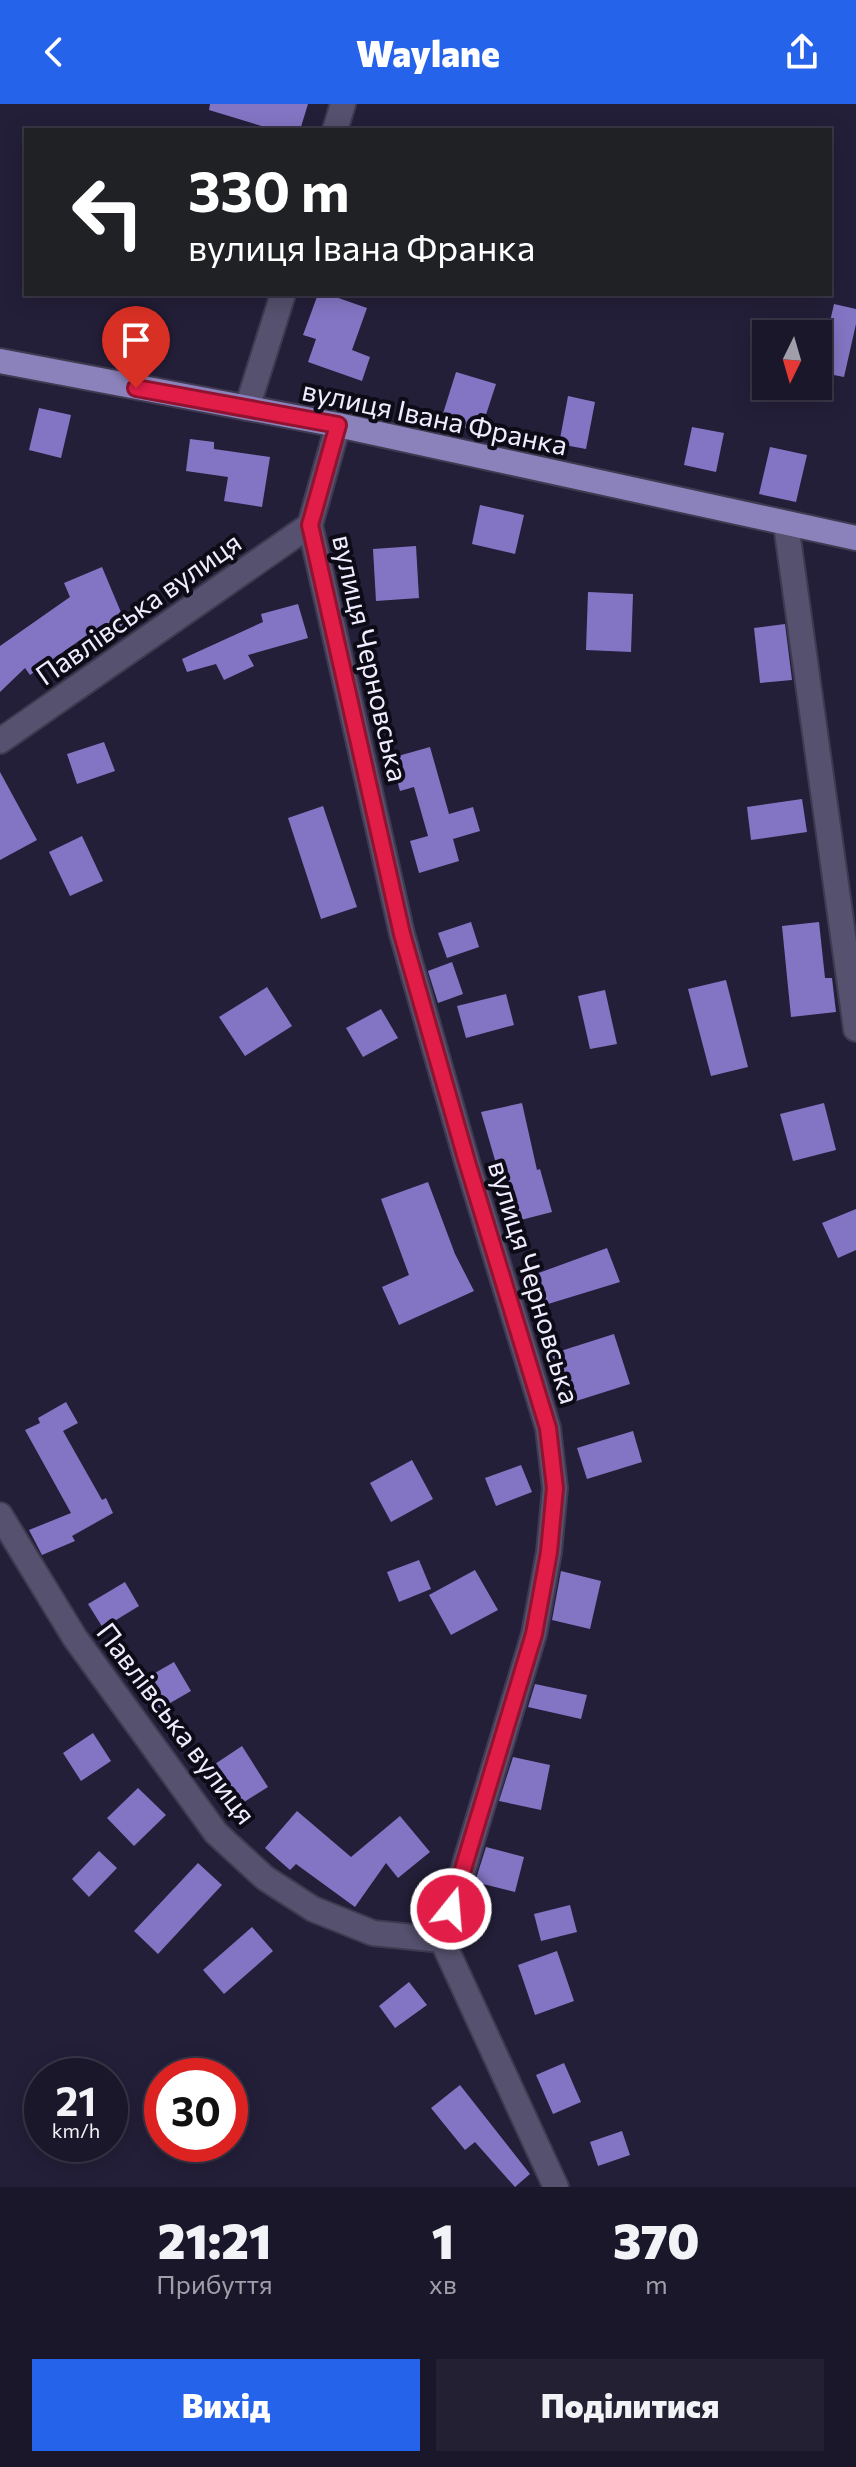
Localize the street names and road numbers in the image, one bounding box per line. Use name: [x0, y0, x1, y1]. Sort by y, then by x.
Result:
street label: вулиця Івана Франка: [299, 372, 571, 462]
street label: Павлівська вулиця: [29, 524, 247, 692]
street label: вулиця Черновська: [326, 531, 416, 785]
street label: вулиця Черновська: [482, 1156, 588, 1408]
street label: Павлівська вулиця: [90, 1616, 264, 1830]

